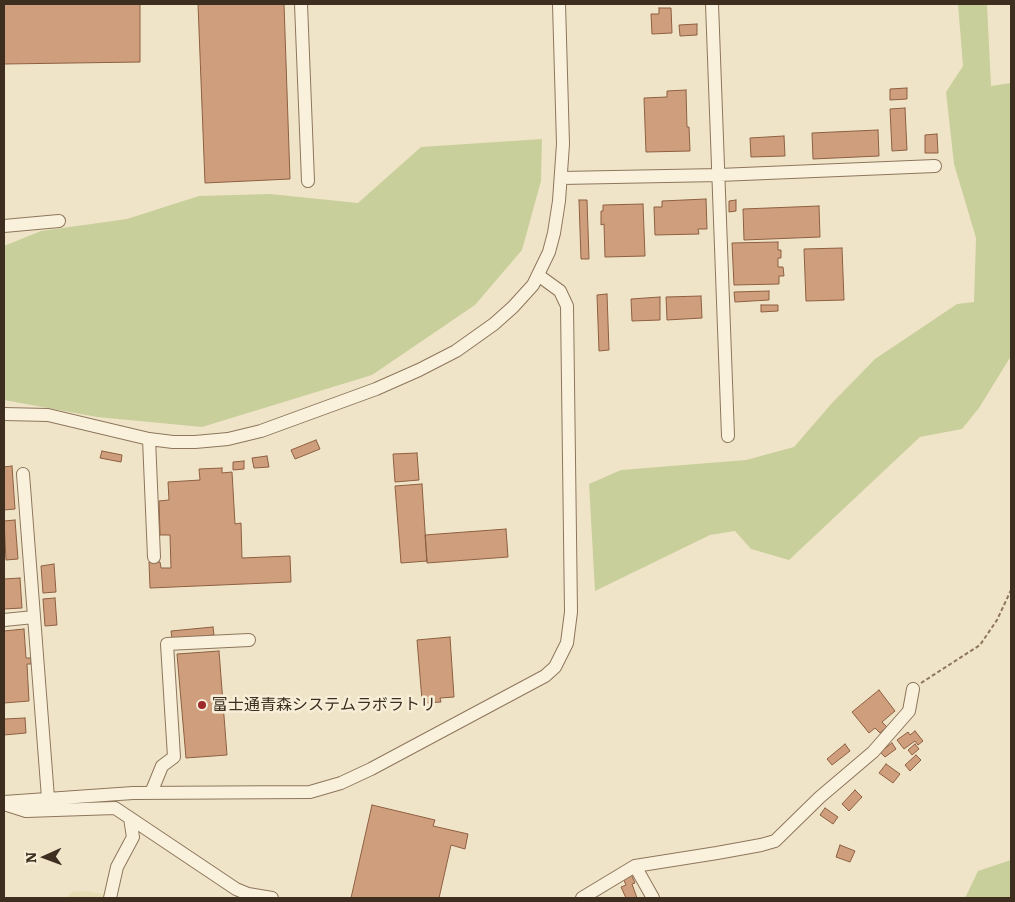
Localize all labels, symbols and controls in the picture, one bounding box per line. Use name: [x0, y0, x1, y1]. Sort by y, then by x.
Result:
place label: 富士通青森システムラボラトリ: [212, 695, 436, 715]
marker: 富士通青森システムラボラトリ: [196, 699, 208, 711]
north arrow: [20, 832, 70, 882]
text: N: [20, 851, 40, 864]

